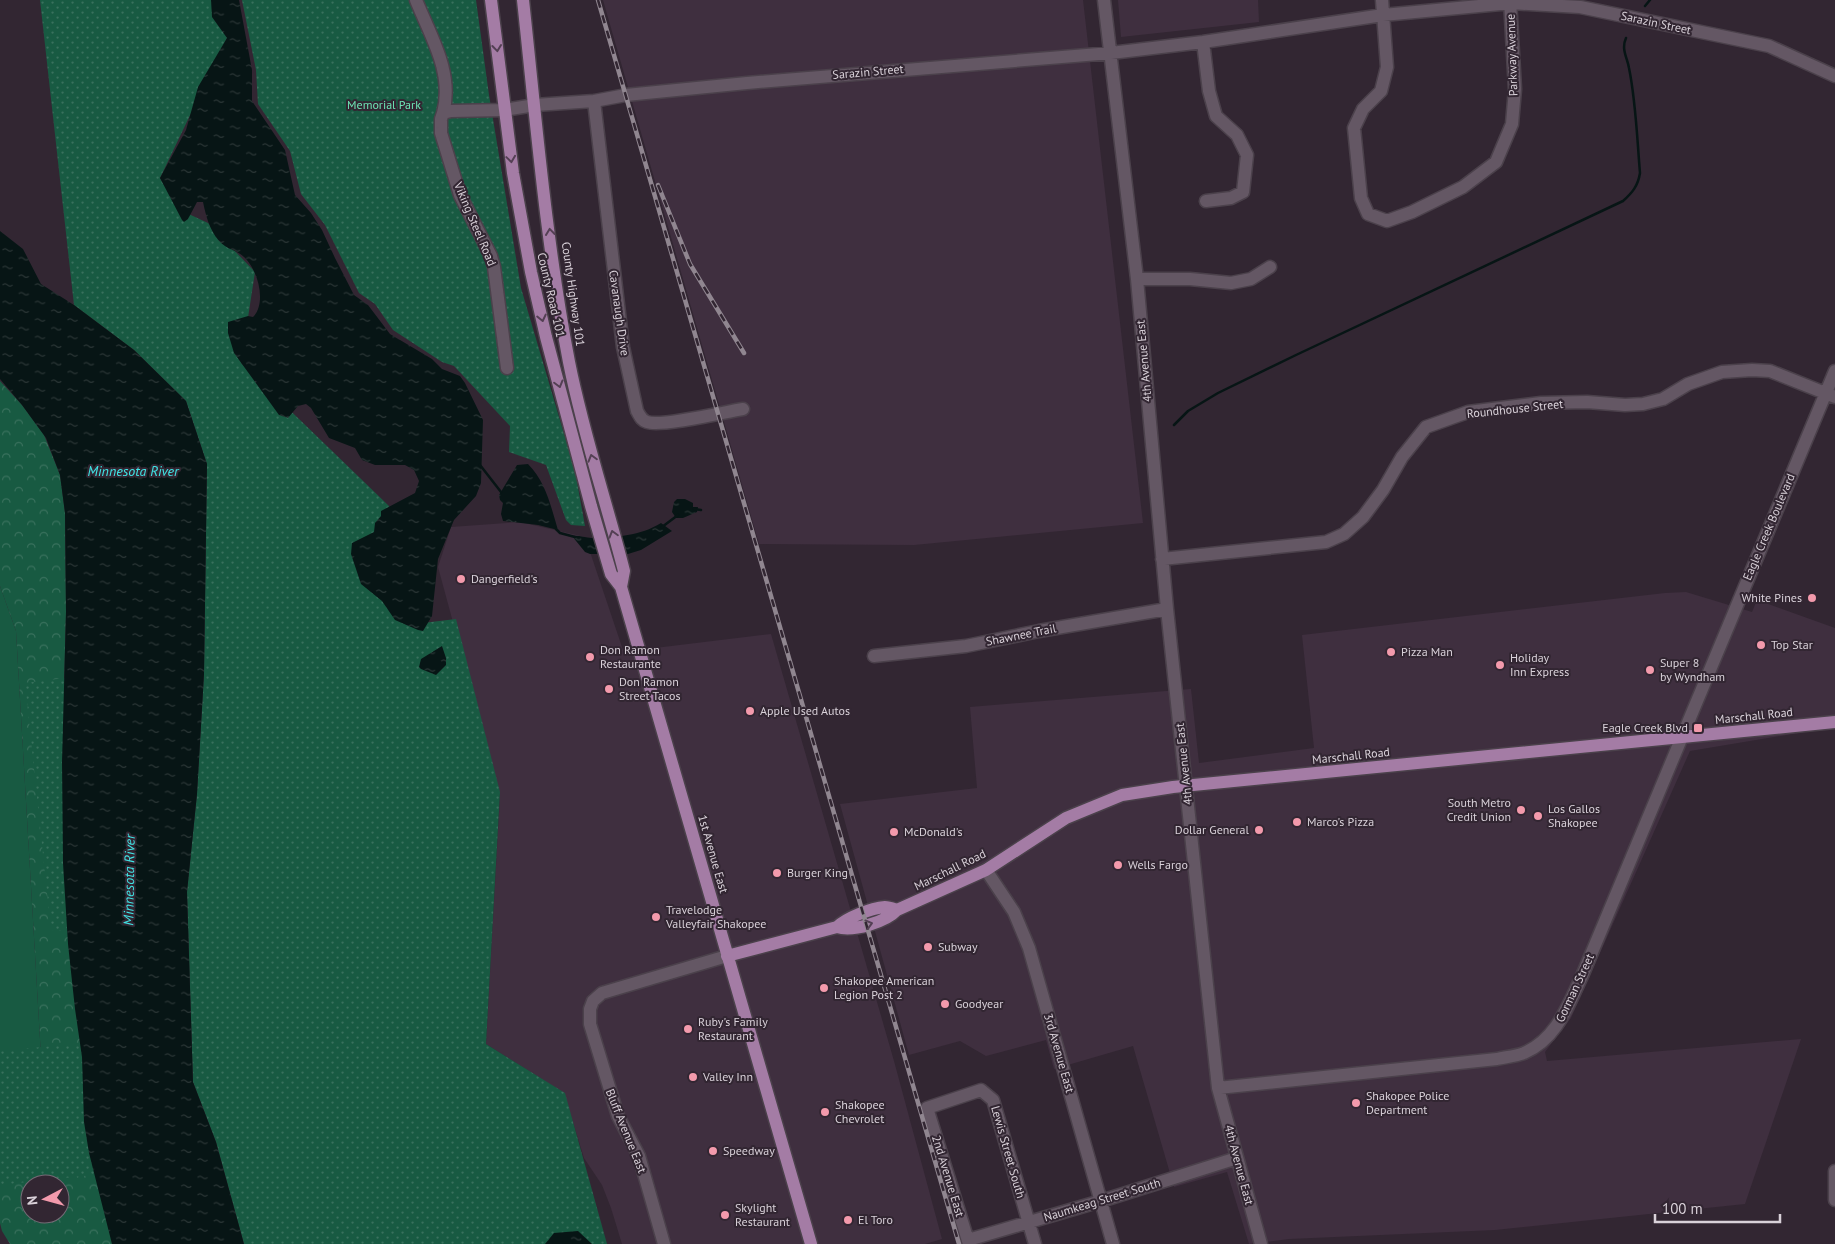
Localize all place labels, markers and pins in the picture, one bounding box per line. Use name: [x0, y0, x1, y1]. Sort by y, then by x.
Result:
place label: Dangerfield's: [471, 571, 537, 586]
marker: Dangerfield's: [455, 573, 467, 585]
place label: White Pines: [1741, 590, 1802, 605]
marker: White Pines: [1806, 592, 1818, 604]
place label: Top Star: [1771, 637, 1813, 652]
marker: Top Star: [1755, 639, 1767, 651]
place label: Don Ramon Restaurante: [600, 642, 661, 671]
place label: Pizza Man: [1401, 644, 1453, 659]
marker: Pizza Man: [1385, 646, 1397, 658]
place label: Holiday Inn Express: [1510, 650, 1569, 679]
marker: Don Ramon Restaurante: [584, 651, 596, 663]
place label: Super 8 by Wyndham: [1660, 655, 1725, 684]
marker: Holiday Inn Express: [1494, 659, 1506, 671]
marker: Super 8 by Wyndham: [1644, 664, 1656, 676]
place label: Don Ramon Street Tacos: [619, 674, 680, 703]
marker: Don Ramon Street Tacos: [603, 683, 615, 695]
place label: Apple Used Autos: [760, 703, 850, 718]
marker: Apple Used Autos: [744, 705, 756, 717]
place label: Eagle Creek Blvd: [1602, 720, 1688, 735]
marker: Eagle Creek Blvd: [1692, 722, 1704, 734]
place label: South Metro Credit Union: [1447, 795, 1511, 824]
place label: Los Gallos Shakopee: [1548, 801, 1600, 830]
marker: South Metro Credit Union: [1515, 804, 1527, 816]
marker: Los Gallos Shakopee: [1532, 810, 1544, 822]
place label: Marco's Pizza: [1307, 814, 1374, 829]
marker: Marco's Pizza: [1291, 816, 1303, 828]
place label: Dollar General: [1175, 822, 1249, 837]
place label: McDonald's: [904, 824, 963, 839]
marker: Dollar General: [1253, 824, 1265, 836]
marker: McDonald's: [888, 826, 900, 838]
place label: Wells Fargo: [1128, 857, 1188, 872]
marker: Wells Fargo: [1112, 859, 1124, 871]
place label: Burger King: [787, 865, 848, 880]
marker: Burger King: [771, 867, 783, 879]
place label: Travelodge Valleyfair Shakopee: [665, 902, 766, 931]
marker: Travelodge Valleyfair Shakopee: [650, 911, 662, 923]
place label: Subway: [938, 939, 978, 954]
marker: Subway: [922, 941, 934, 953]
place label: Shakopee American Legion Post 2: [834, 973, 934, 1002]
marker: Shakopee American Legion Post 2: [818, 982, 830, 994]
place label: Goodyear: [955, 996, 1003, 1011]
marker: Goodyear: [939, 998, 951, 1010]
place label: Ruby's Family Restaurant: [698, 1014, 768, 1043]
marker: Ruby's Family Restaurant: [682, 1023, 694, 1035]
place label: Valley Inn: [702, 1069, 753, 1084]
marker: Valley Inn: [687, 1071, 699, 1083]
place label: Shakopee Police Department: [1366, 1088, 1449, 1117]
place label: Shakopee Chevrolet: [835, 1097, 884, 1126]
marker: Shakopee Police Department: [1350, 1097, 1362, 1109]
marker: Shakopee Chevrolet: [819, 1106, 831, 1118]
place label: Speedway: [723, 1143, 775, 1158]
marker: Speedway: [707, 1145, 719, 1157]
place label: Skylight Restaurant: [735, 1200, 790, 1229]
marker: Skylight Restaurant: [719, 1209, 731, 1221]
place label: El Toro: [858, 1212, 893, 1227]
marker: El Toro: [842, 1214, 854, 1226]

